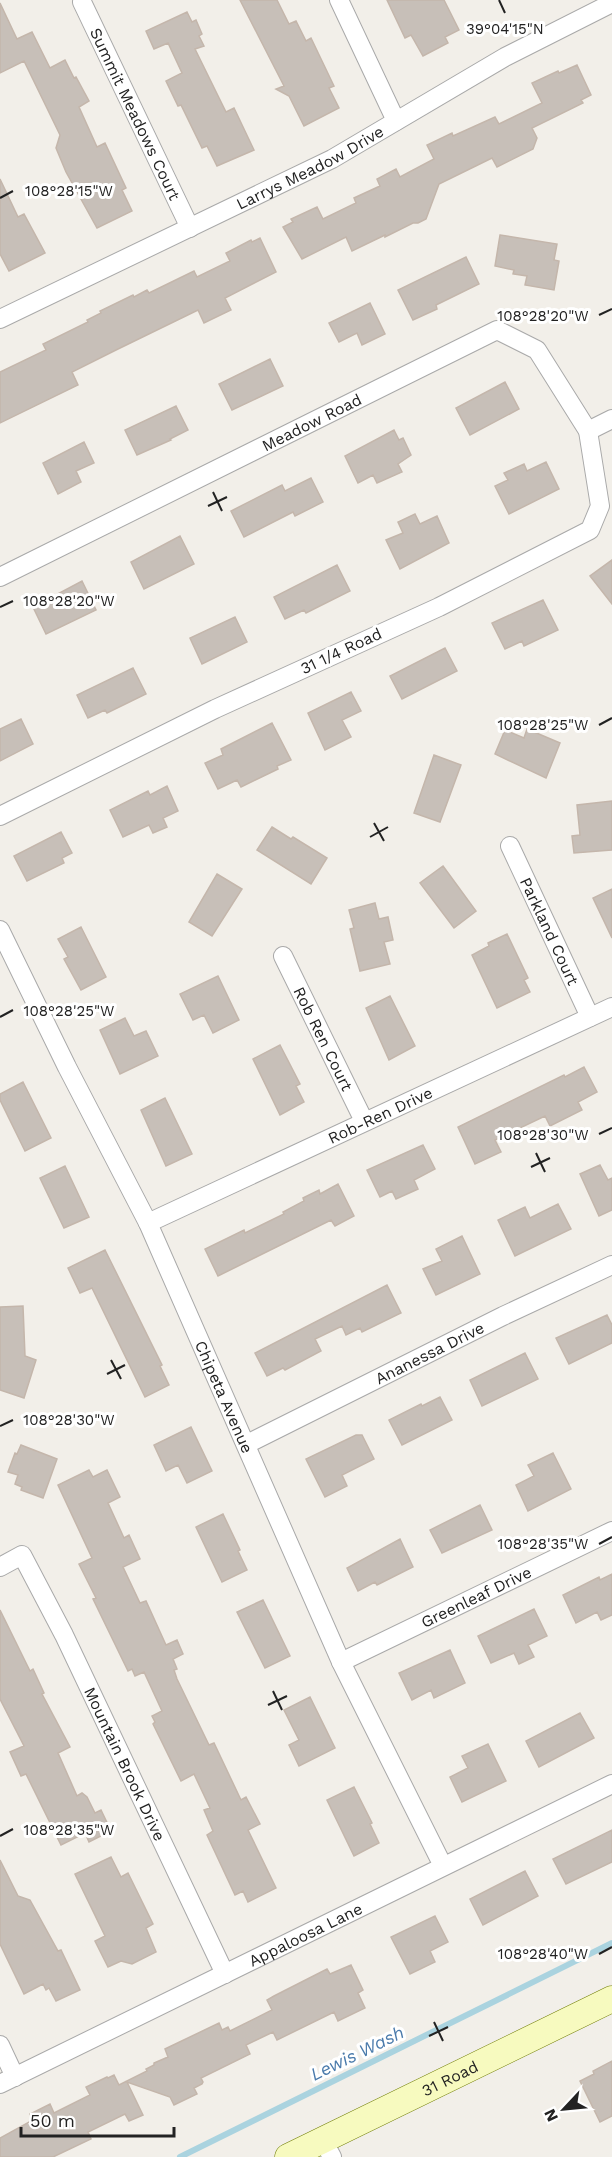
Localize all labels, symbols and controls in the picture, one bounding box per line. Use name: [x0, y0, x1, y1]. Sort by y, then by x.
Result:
text: 39°04'15"N: [466, 20, 544, 38]
street label: Summit Meadows Court: [86, 25, 185, 203]
street label: Larrys Meadow Drive: [233, 121, 387, 213]
text: 108°28'15"W: [25, 182, 113, 200]
text: 108°28'20"W: [497, 307, 589, 325]
street label: Meadow Road: [259, 389, 365, 455]
text: 108°28'20"W: [23, 592, 115, 610]
street label: 31 1/4 Road: [297, 624, 385, 678]
text: 108°28'25"W: [498, 716, 588, 734]
street label: Parkland Court: [516, 874, 583, 988]
street label: Rob Ren Court: [290, 983, 357, 1094]
text: 108°28'25"W: [24, 1002, 114, 1020]
street label: Rob-Ren Drive: [325, 1082, 435, 1147]
text: 108°28'30"W: [497, 1126, 589, 1144]
street label: Ananessa Drive: [372, 1318, 487, 1388]
street label: Chipeta Avenue: [191, 1337, 257, 1456]
text: 108°28'30"W: [23, 1411, 115, 1429]
text: 108°28'35"W: [498, 1535, 588, 1553]
street label: Greenleaf Drive: [418, 1562, 534, 1631]
street label: Mountain Brook Drive: [81, 1684, 170, 1844]
text: 108°28'35"W: [24, 1821, 114, 1839]
street label: Appaloosa Lane: [245, 1898, 365, 1970]
text: 108°28'40"W: [498, 1945, 588, 1963]
water label: Lewis Wash: [307, 2021, 407, 2085]
street label: 31 Road: [419, 2056, 481, 2100]
north arrow: [534, 2079, 594, 2139]
scale bar: [21, 2100, 174, 2138]
text: N: [540, 2106, 562, 2125]
text: 50 m: [30, 2110, 75, 2131]

